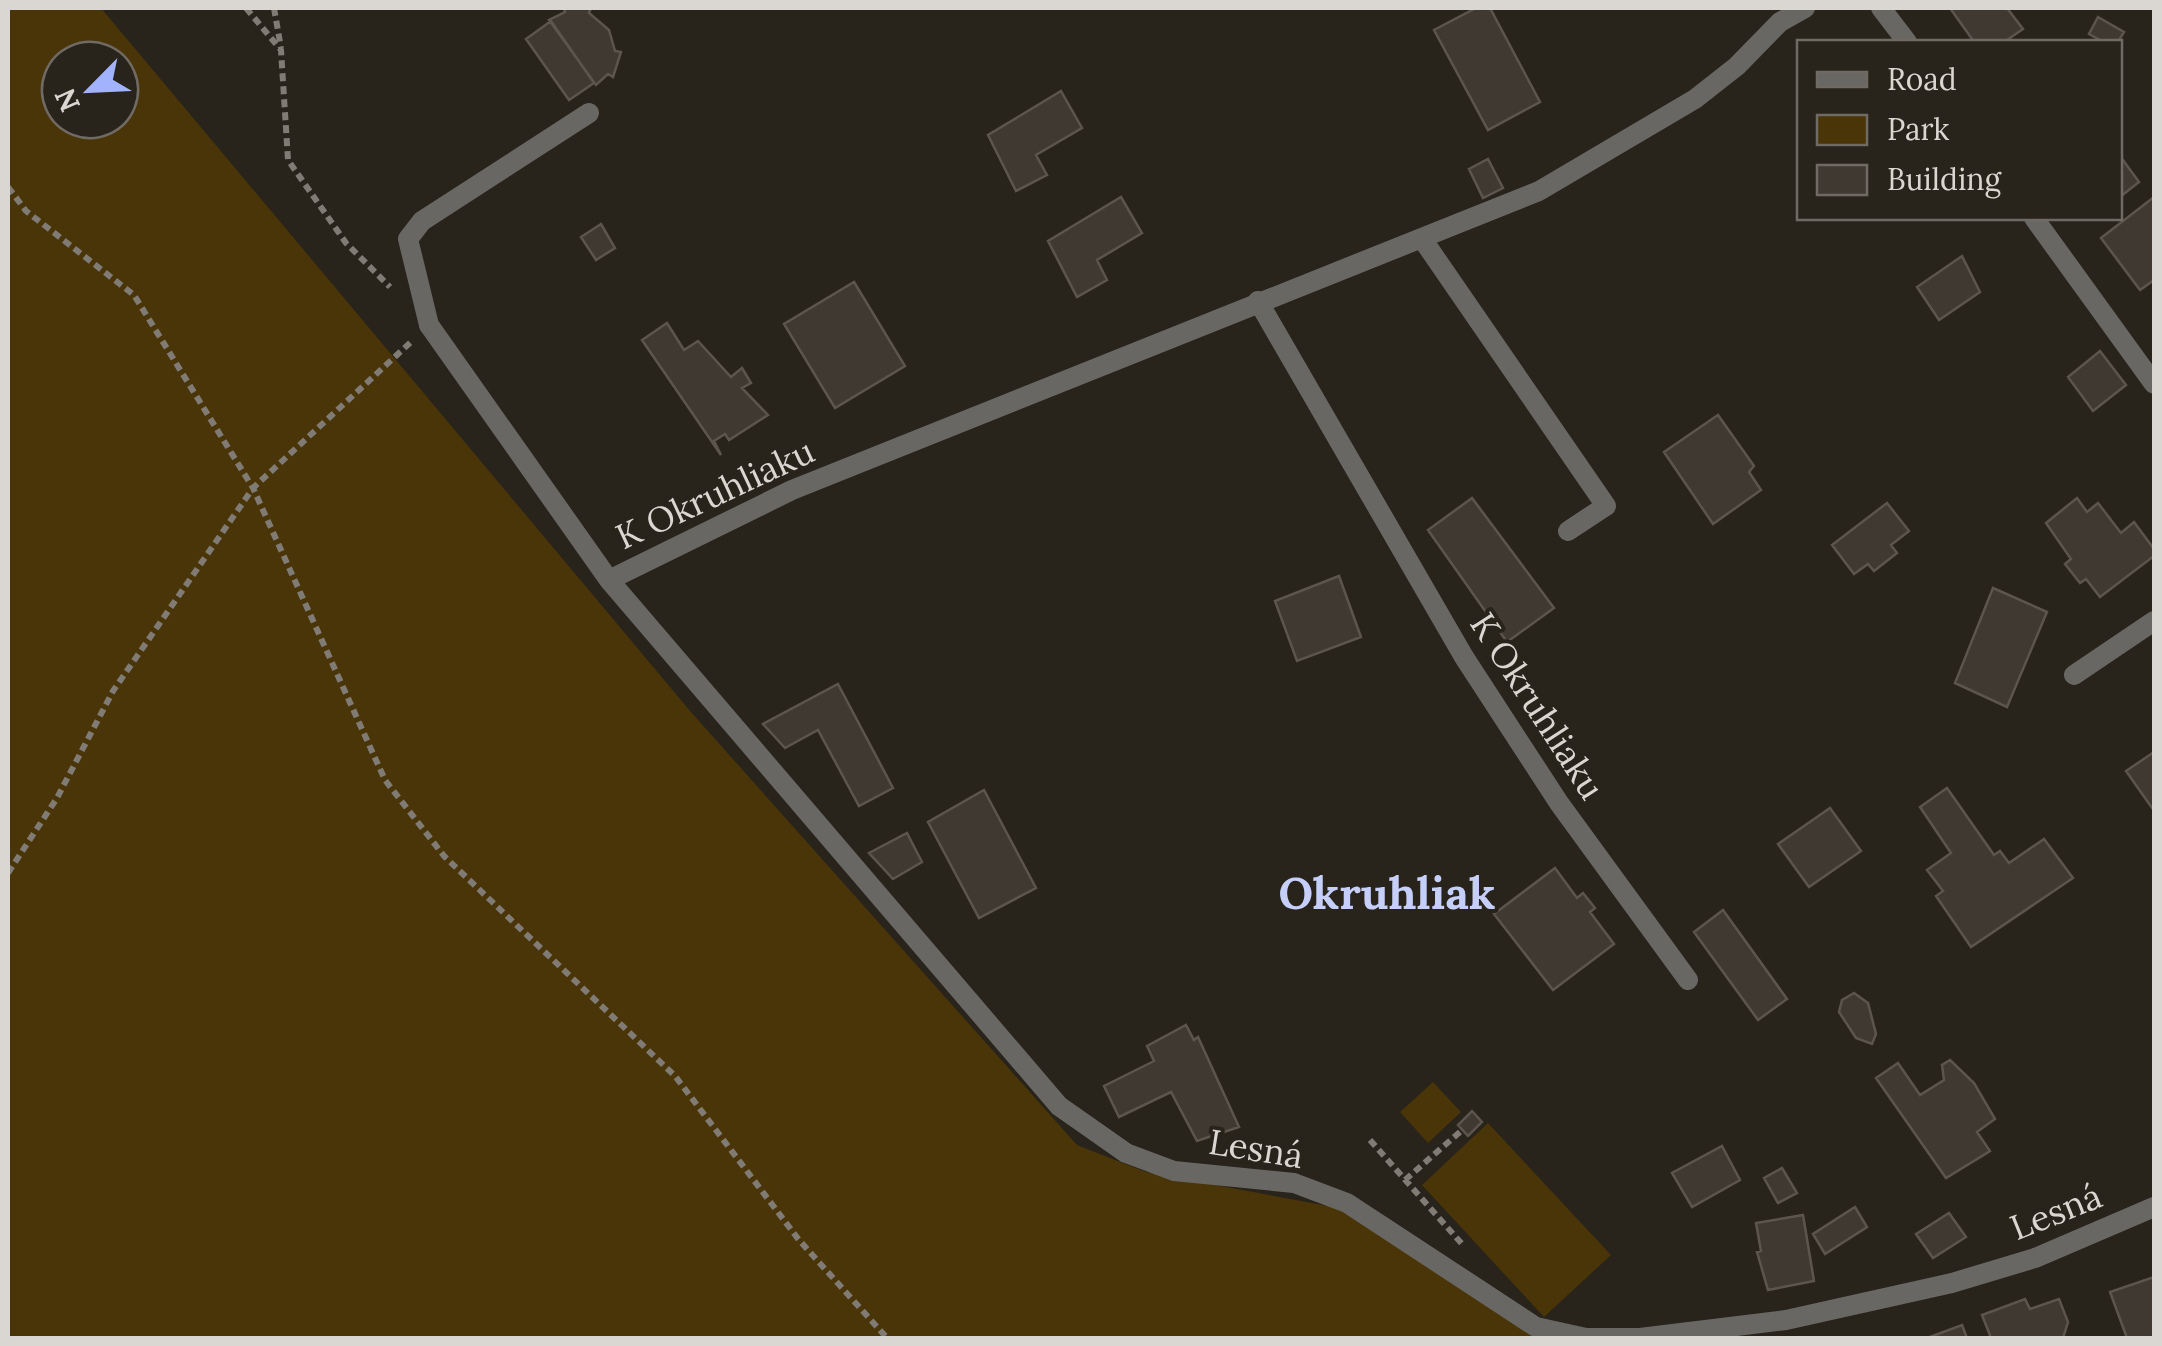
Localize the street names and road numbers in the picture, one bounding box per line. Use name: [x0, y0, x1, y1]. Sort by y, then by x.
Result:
street label: K Okruhliaku: [608, 428, 821, 559]
street label: K Okruhliaku: [1460, 604, 1615, 808]
street label: Lesná: [1206, 1119, 1306, 1178]
street label: Lesná: [2003, 1173, 2108, 1250]

